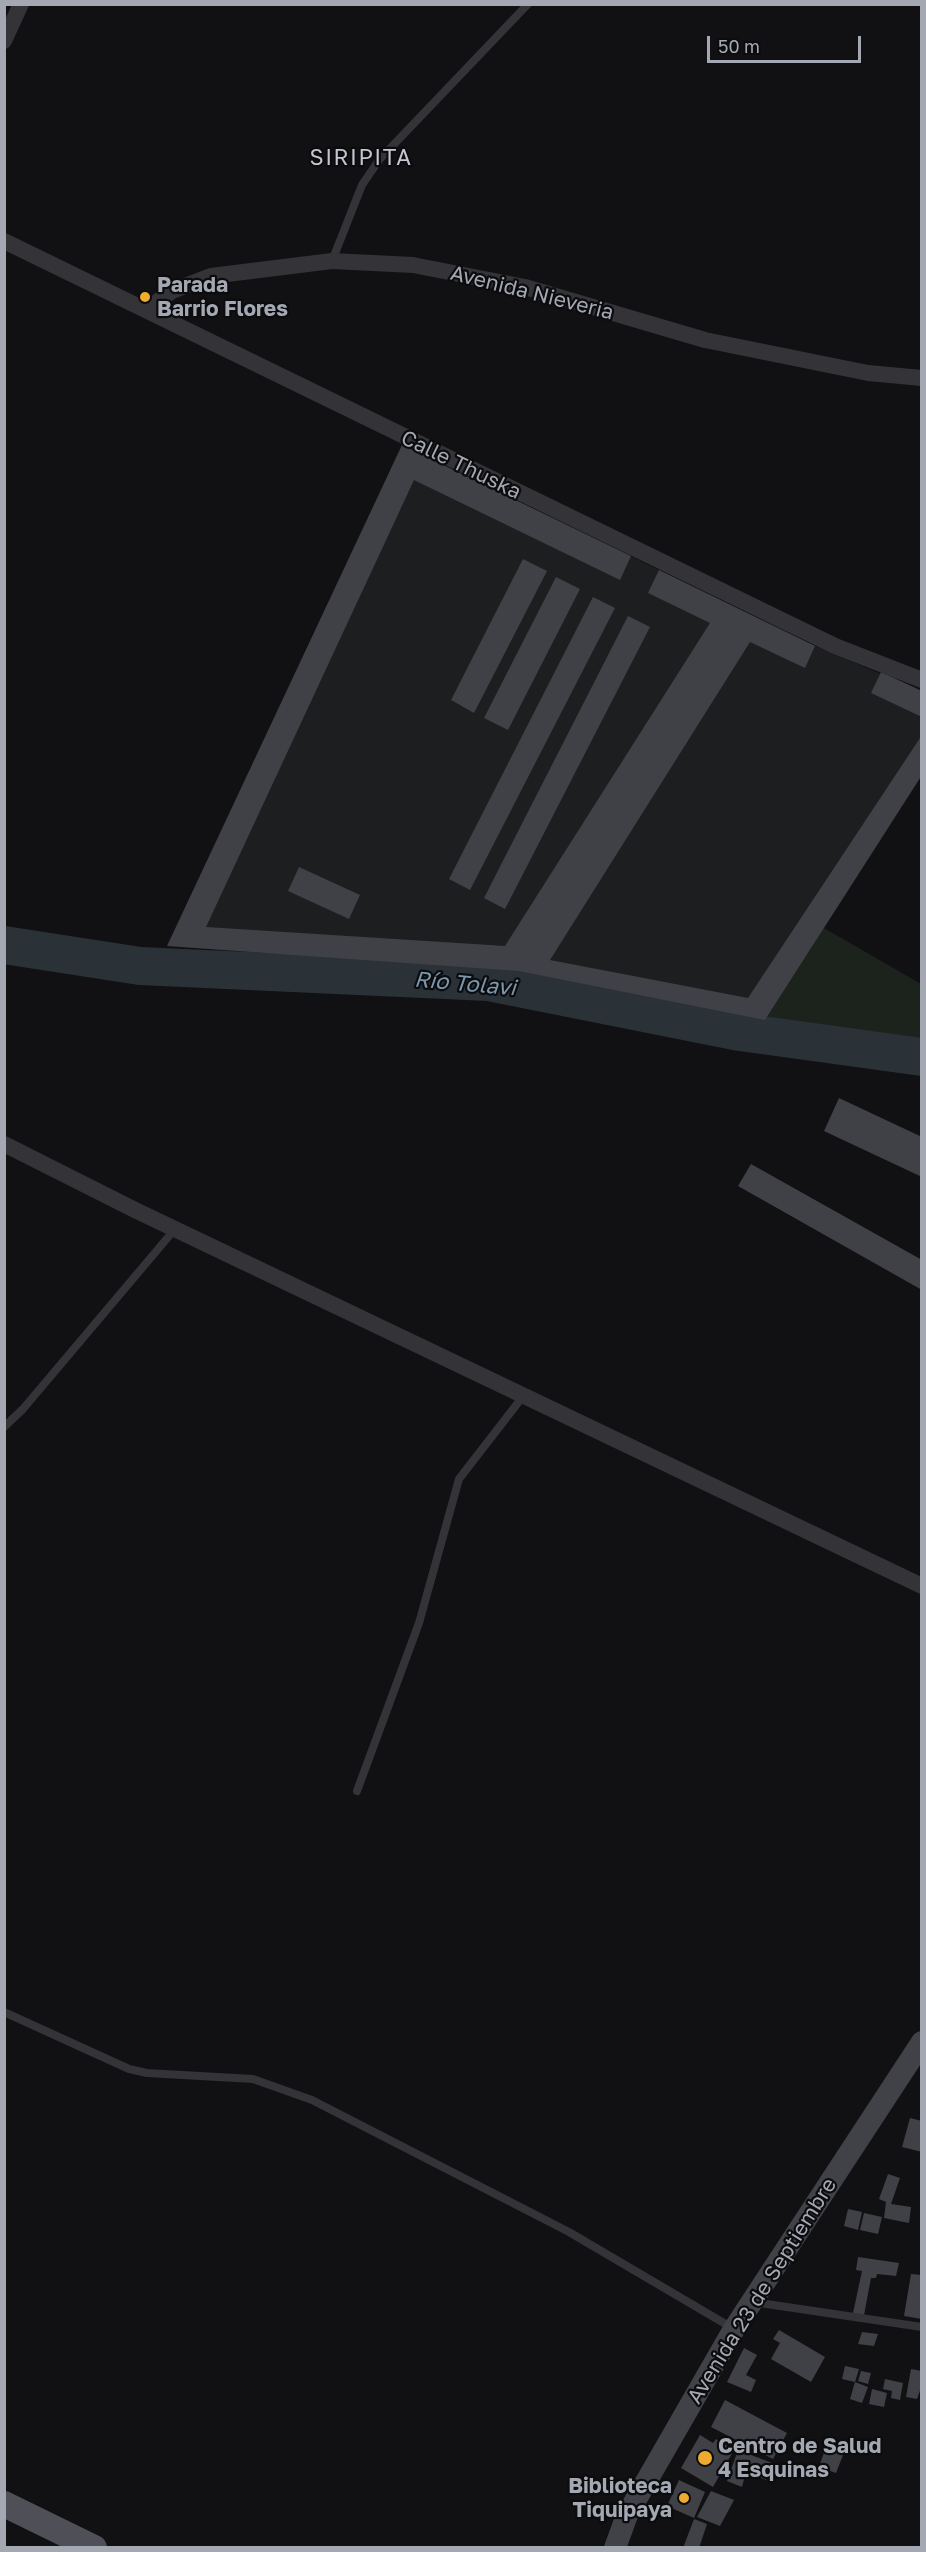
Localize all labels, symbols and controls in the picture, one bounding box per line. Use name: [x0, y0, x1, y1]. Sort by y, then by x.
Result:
scale bar: [710, 24, 864, 62]
text: 50 m: [718, 35, 760, 57]
district label: SIRIPITA: [310, 145, 412, 171]
street label: Avenida Nieveria: [448, 261, 616, 325]
place label: Parada Barrio Flores: [157, 272, 288, 322]
marker: Parada Barrio Flores: [138, 290, 152, 304]
street label: Calle Thuska: [397, 425, 525, 505]
water label: Río Tolavi: [413, 966, 517, 1002]
street label: Avenida 23 de Septiembre: [682, 2173, 842, 2409]
place label: Centro de Salud 4 Esquinas: [718, 2433, 881, 2483]
marker: Centro de Salud 4 Esquinas: [696, 2449, 714, 2467]
place label: Biblioteca Tiquipaya: [568, 2473, 672, 2523]
marker: Biblioteca Tiquipaya: [677, 2491, 691, 2505]

